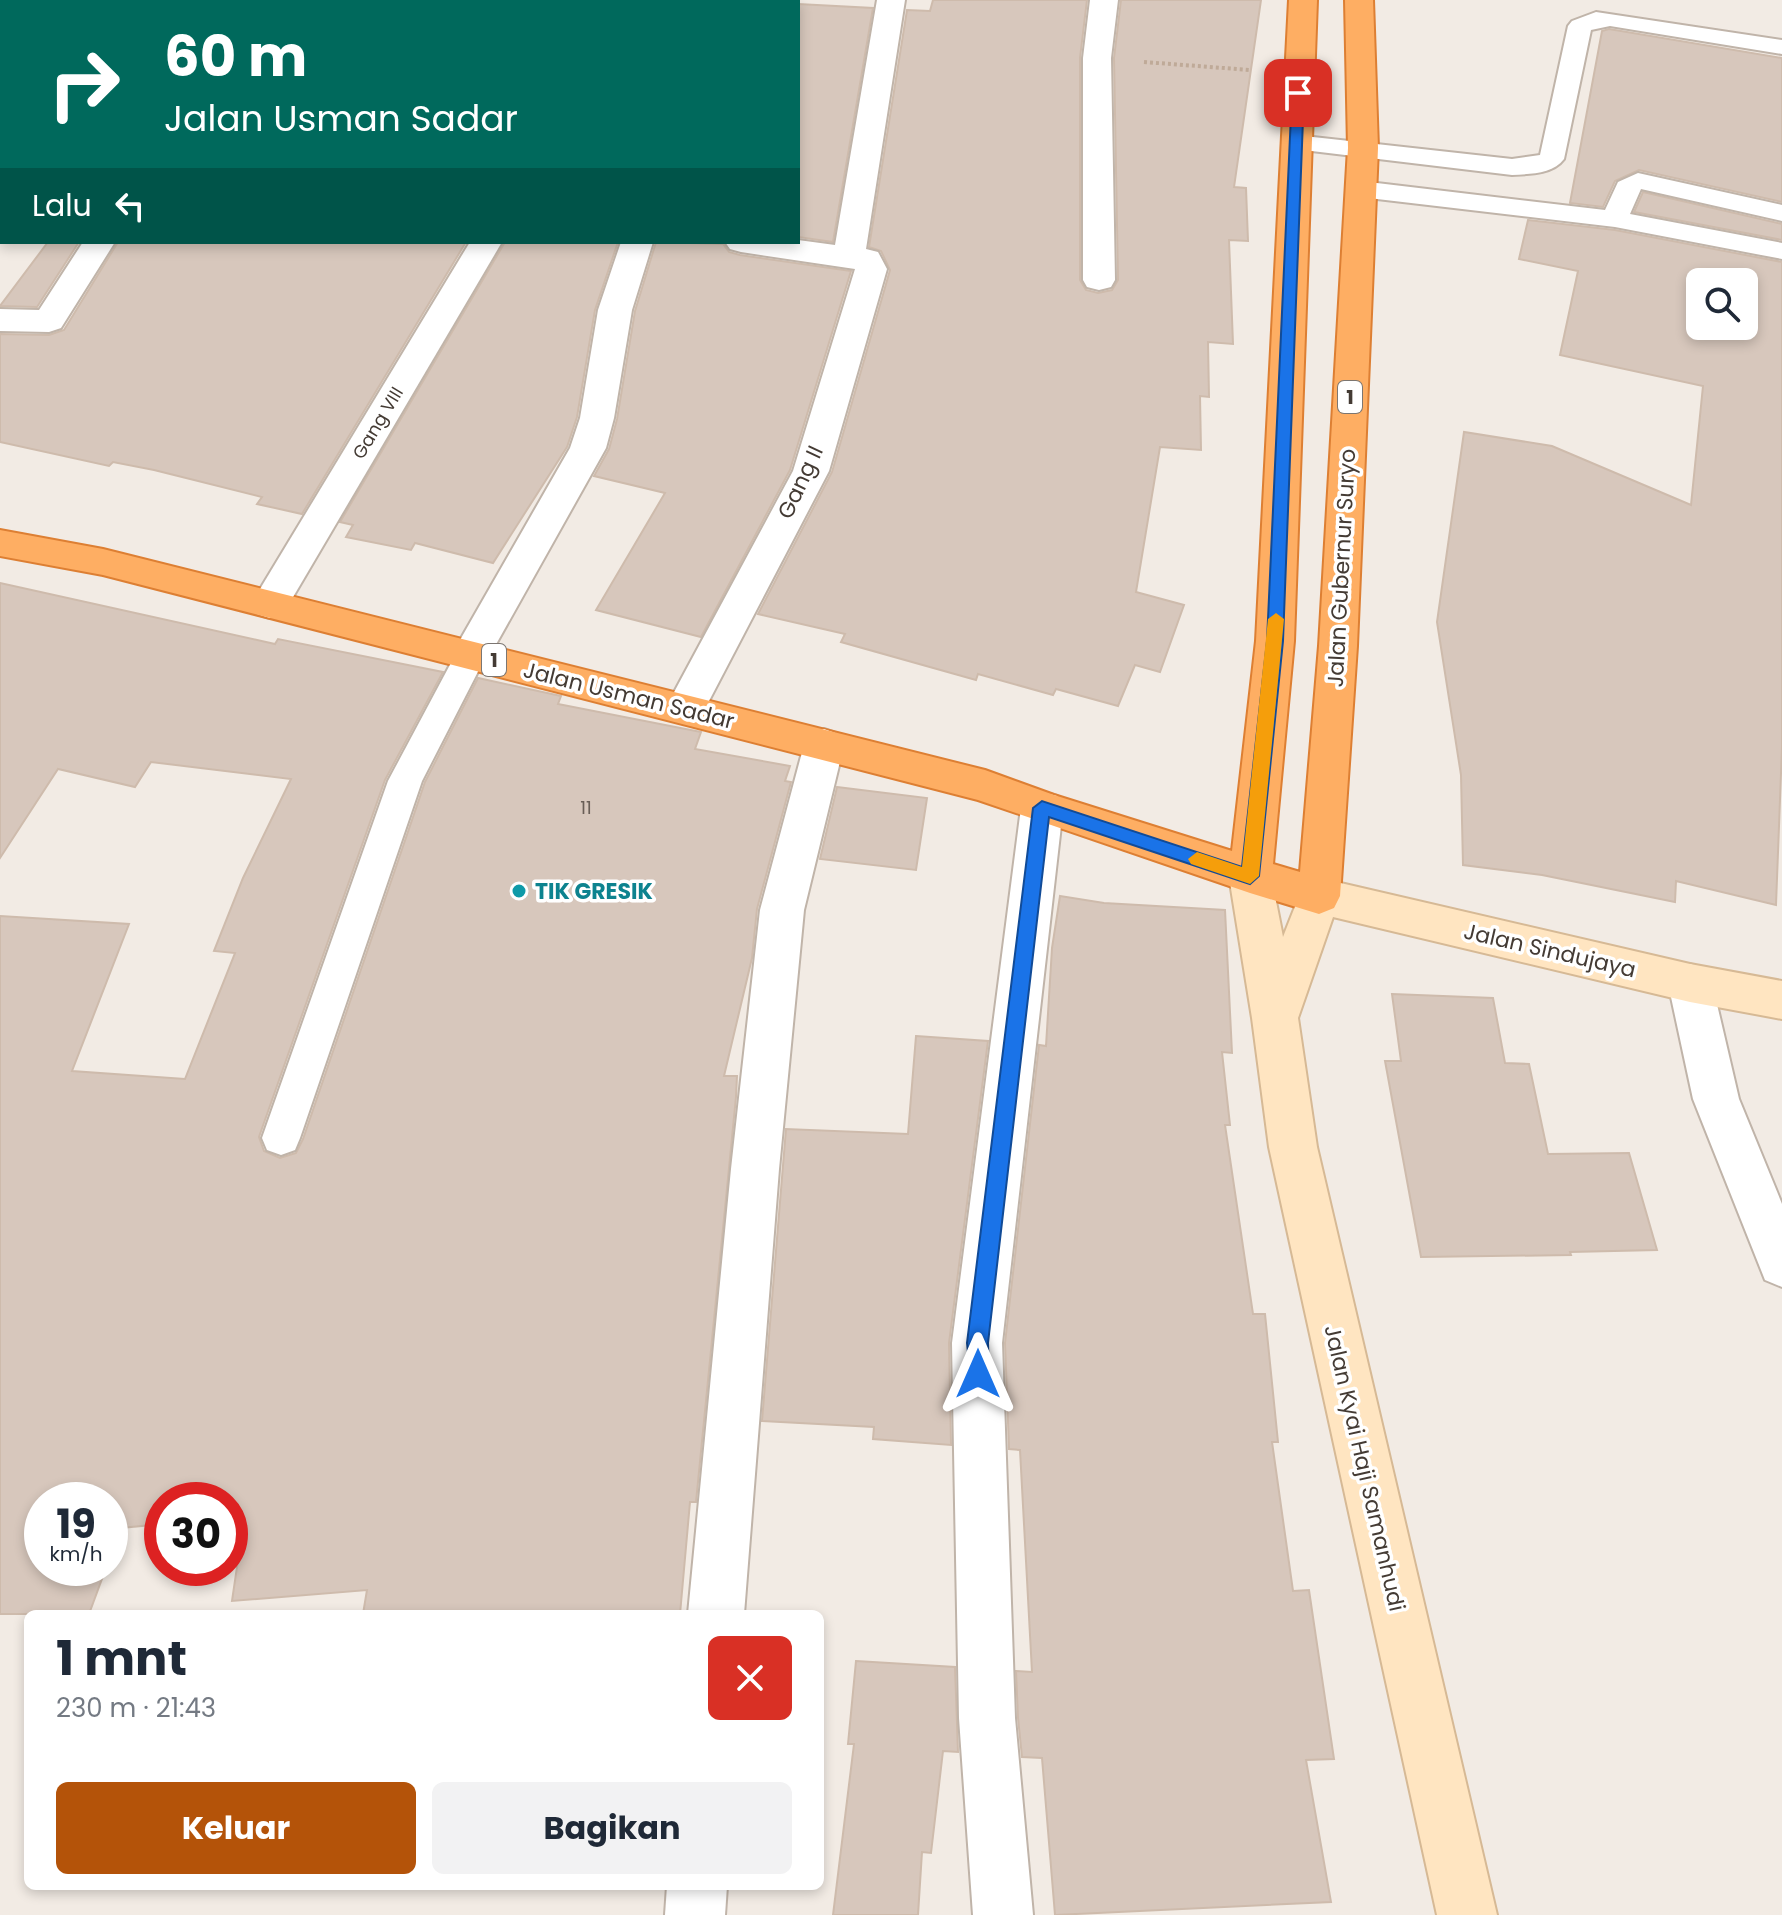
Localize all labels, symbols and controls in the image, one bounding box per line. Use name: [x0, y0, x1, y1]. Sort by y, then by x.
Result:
text: 60 m: [164, 17, 307, 96]
icon: right: [32, 32, 136, 136]
pin: [1264, 59, 1332, 127]
icon: arrive: [1276, 71, 1320, 115]
text: Jalan Usman Sadar: [164, 93, 518, 144]
text: Lalu: [32, 184, 92, 227]
icon: left: [108, 184, 152, 228]
map controls: [1686, 268, 1758, 340]
button: search: [1686, 268, 1758, 340]
road number: 1: [1338, 381, 1362, 413]
street label: Gang VIII: [346, 382, 409, 464]
street label: Gang II: [770, 440, 831, 524]
street label: Jalan Gubernur Suryo: [1320, 448, 1363, 688]
road number: 1: [482, 644, 506, 676]
street label: Jalan Usman Sadar: [520, 654, 738, 737]
house number: 11: [580, 795, 592, 820]
place label: TIK GRESIK: [535, 876, 653, 907]
marker: TIK GRESIK: [510, 882, 528, 900]
street label: Jalan Sindujaya: [1461, 916, 1639, 985]
street label: Jalan Kyai Haji Samanhudi: [1316, 1322, 1413, 1614]
position arrow: [936, 1332, 1020, 1416]
speed limit sign: 30: [144, 1482, 248, 1586]
text: 19: [56, 1496, 96, 1552]
text: km/h: [49, 1540, 103, 1568]
text: 1 mnt: [56, 1625, 187, 1692]
button: close: [708, 1636, 792, 1720]
text: 230 m · 21:43: [56, 1690, 216, 1726]
button: Keluar: [56, 1782, 416, 1874]
button: Bagikan: [432, 1782, 792, 1874]

